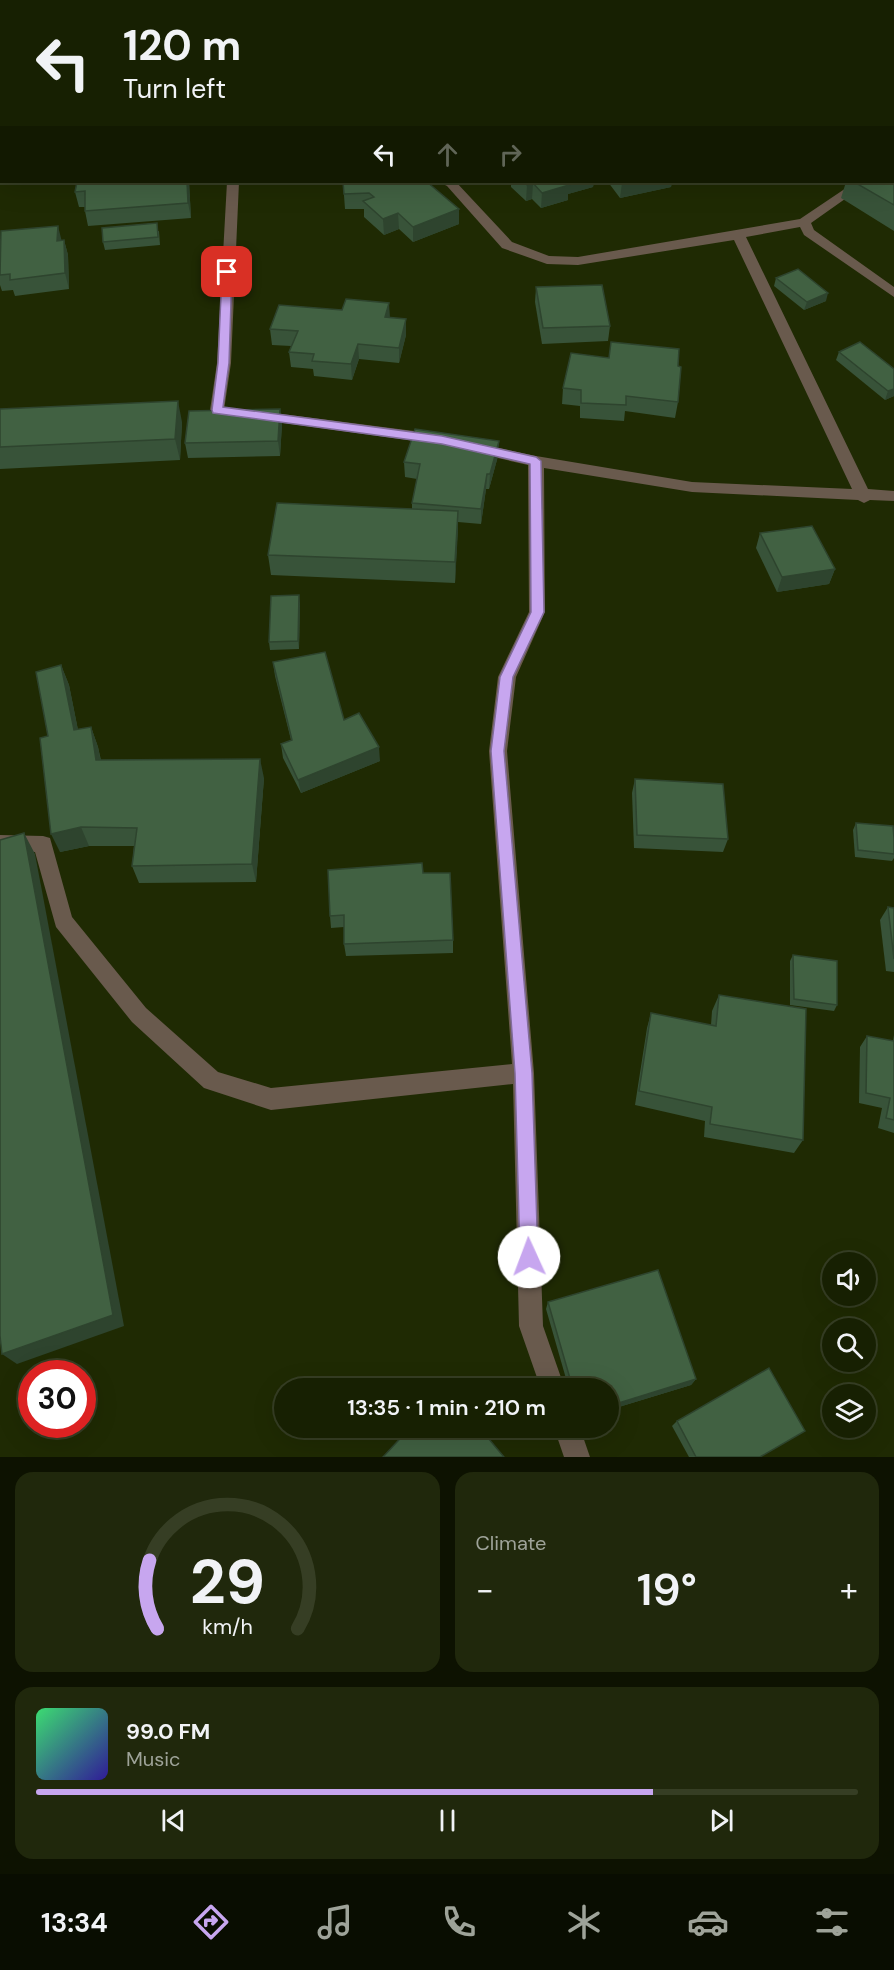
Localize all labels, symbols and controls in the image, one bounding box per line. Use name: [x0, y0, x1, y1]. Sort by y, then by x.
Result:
text: 120 m: [123, 18, 241, 73]
icon: left: [24, 24, 102, 102]
text: Turn left: [123, 71, 226, 106]
icon: left: [368, 138, 401, 171]
icon: ahead: [431, 138, 464, 171]
icon: right: [494, 138, 527, 171]
pin: [201, 246, 252, 297]
icon: arrive: [210, 255, 243, 288]
position arrow: [497, 1225, 561, 1289]
map controls: [822, 1252, 876, 1438]
button: sound: [822, 1252, 876, 1306]
button: search: [822, 1318, 876, 1372]
speed limit sign: 30: [18, 1360, 96, 1438]
button: layers: [822, 1384, 876, 1438]
text: 13:35 · 1 min · 210 m: [347, 1393, 546, 1422]
text: Climate: [476, 1530, 546, 1556]
text: 29: [190, 1541, 265, 1622]
text: 19°: [637, 1560, 697, 1619]
text: −: [476, 1568, 494, 1611]
text: +: [840, 1568, 858, 1611]
text: km/h: [202, 1613, 253, 1641]
text: 99.0 FM: [126, 1717, 210, 1746]
text: Music: [126, 1746, 181, 1772]
icon: previous: [157, 1804, 190, 1837]
icon: pause: [431, 1804, 464, 1837]
icon: next: [705, 1804, 738, 1837]
icon: directions: [190, 1901, 232, 1943]
icon: music: [314, 1901, 356, 1943]
icon: phone: [438, 1901, 480, 1943]
icon: climate: [563, 1901, 605, 1943]
icon: car: [687, 1901, 729, 1943]
icon: filters: [811, 1901, 853, 1943]
text: 13:34: [41, 1905, 108, 1940]

